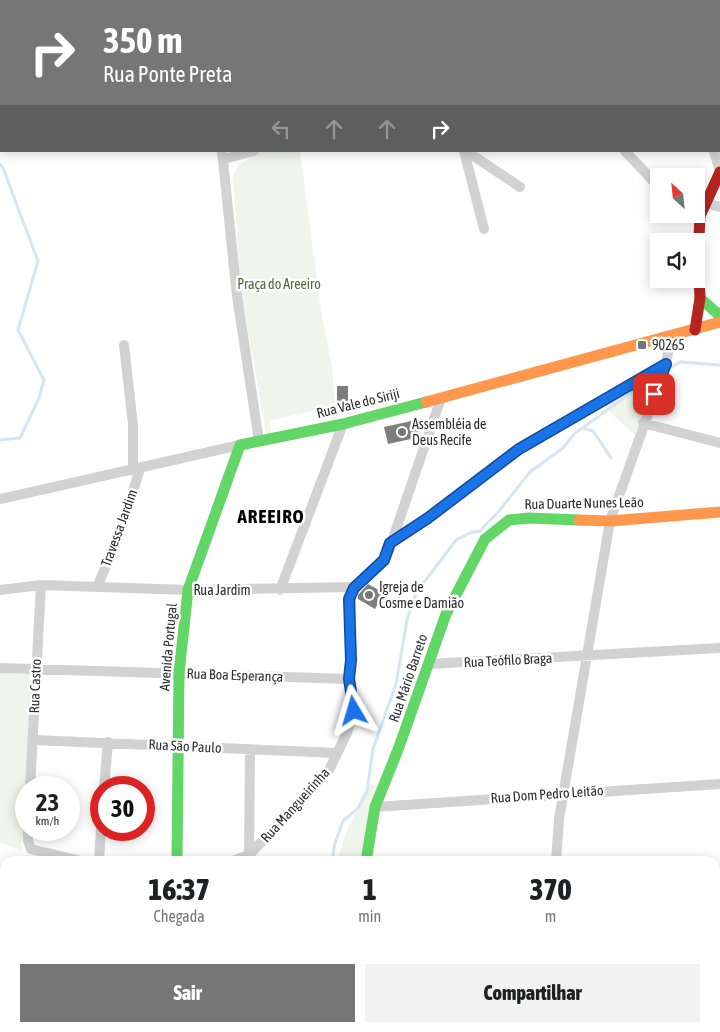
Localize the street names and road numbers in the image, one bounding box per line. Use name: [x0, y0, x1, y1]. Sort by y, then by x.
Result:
street label: Rua Vale do Siriji: [315, 385, 401, 421]
street label: Travessa Jardim: [98, 487, 140, 569]
street label: Rua Duarte Nunes Leão: [524, 494, 644, 512]
street label: Rua Jardim: [193, 582, 251, 598]
street label: Avenida Portugal: [156, 602, 180, 692]
street label: Rua Mário Barreto: [385, 632, 431, 724]
street label: Rua Teófilo Braga: [463, 650, 553, 670]
street label: Rua Castro: [26, 658, 44, 714]
street label: Rua Boa Esperança: [186, 665, 284, 685]
street label: Rua São Paulo: [148, 736, 222, 756]
street label: Rua Mangueirinha: [257, 764, 333, 846]
street label: Rua Dom Pedro Leitão: [490, 782, 604, 806]

